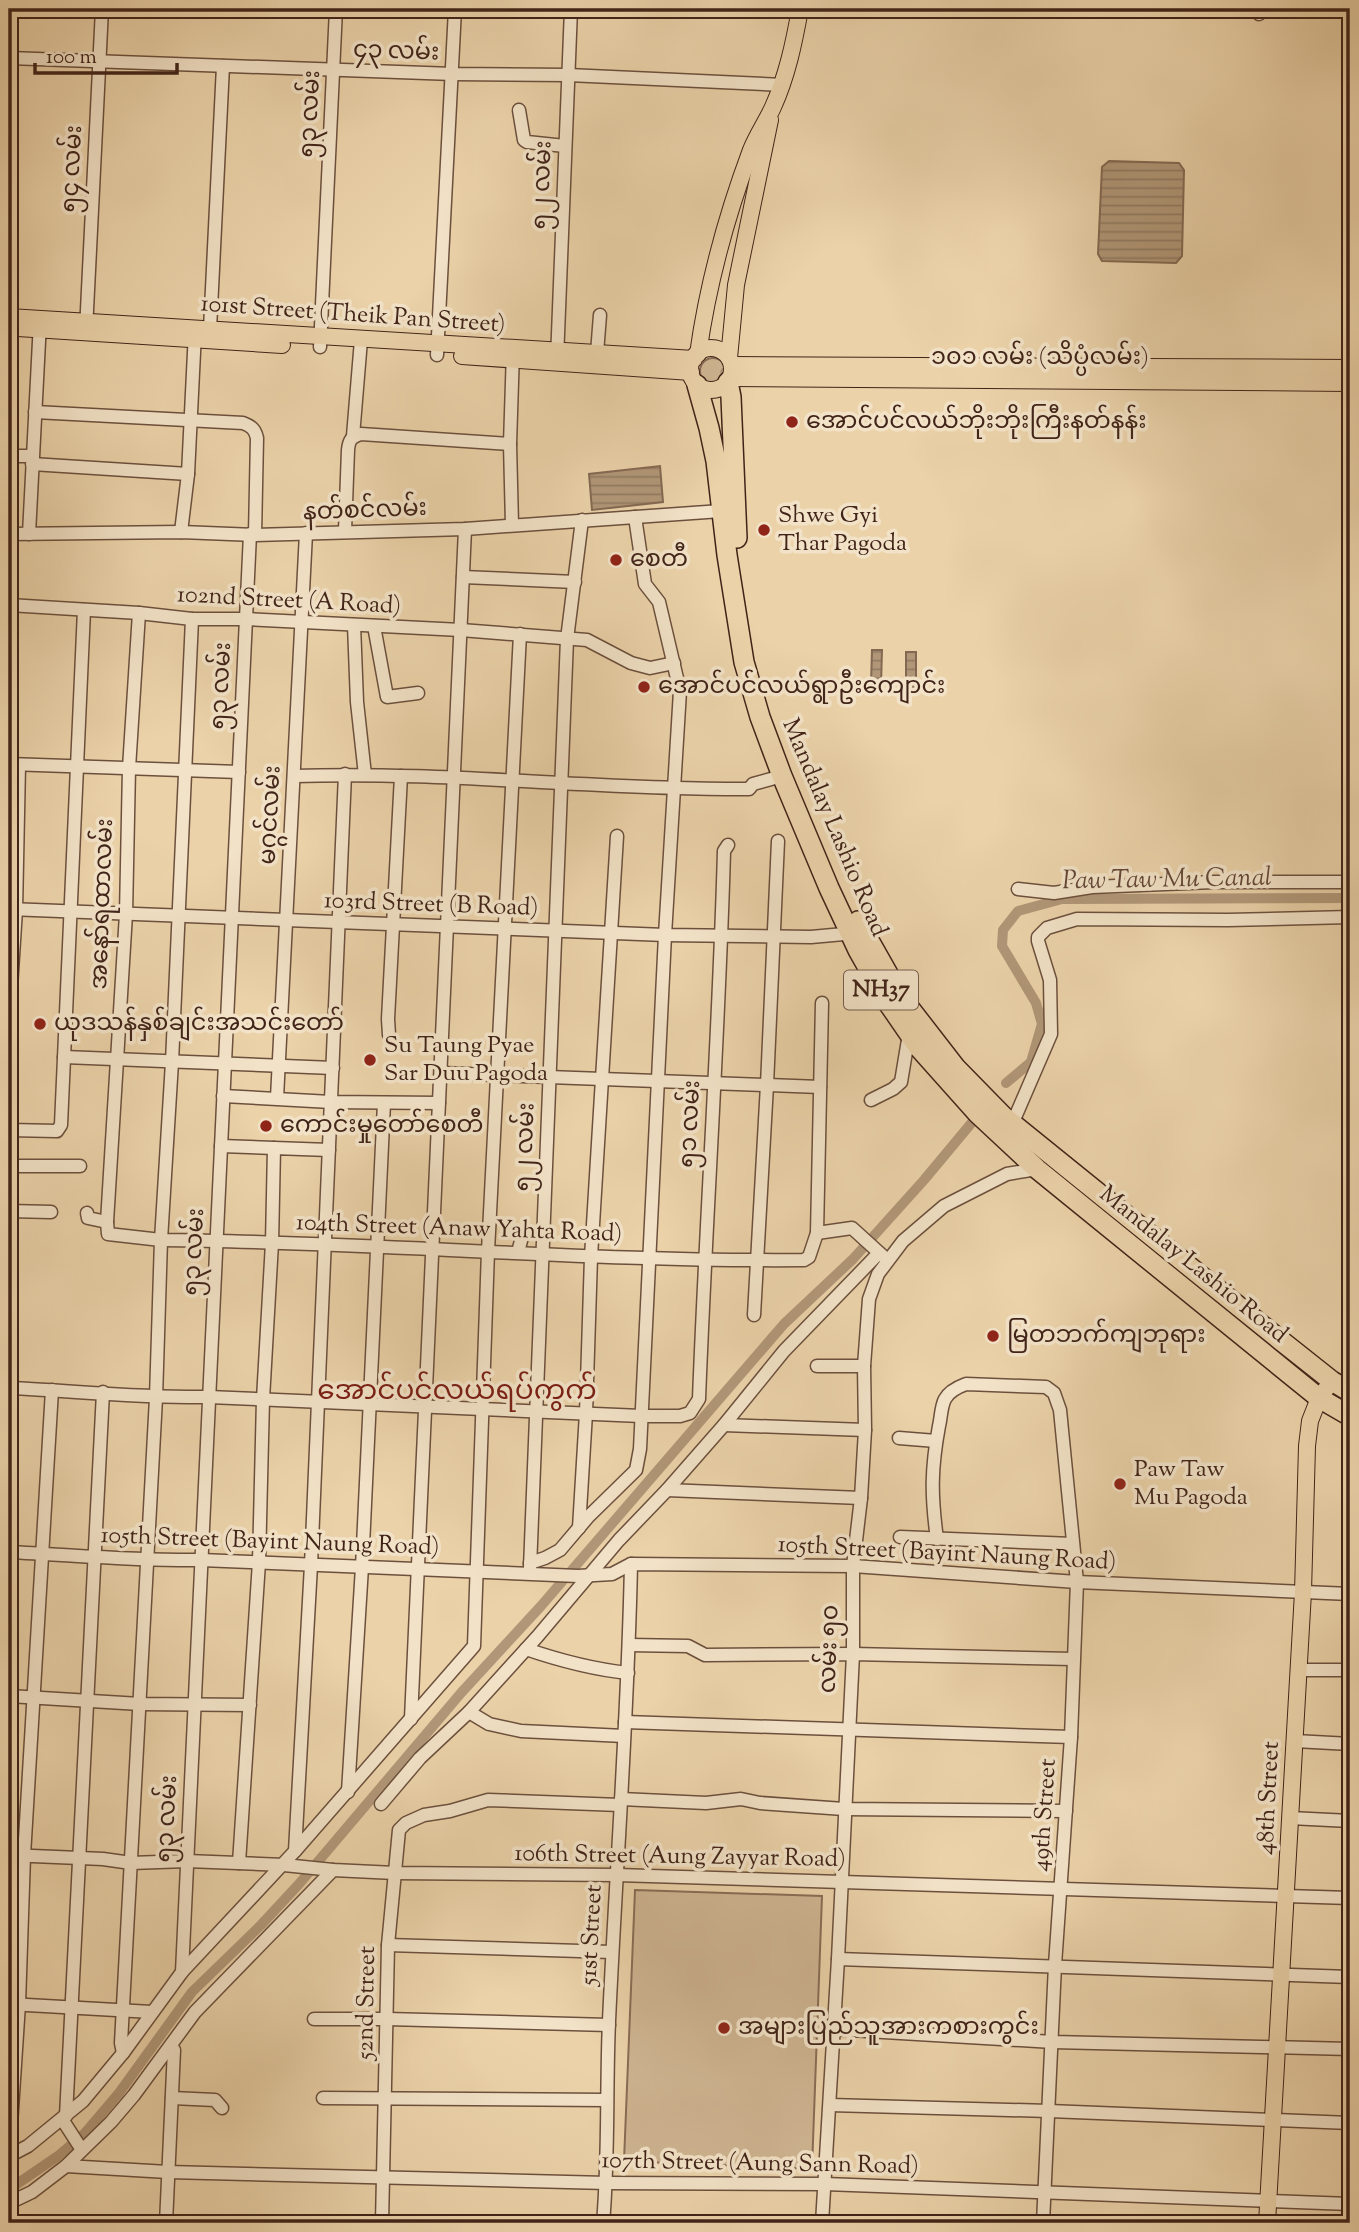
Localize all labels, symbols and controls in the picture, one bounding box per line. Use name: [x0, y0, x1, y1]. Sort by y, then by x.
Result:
scale bar: [35, 32, 177, 76]
street label: ၄၃ လမ်း: [352, 33, 440, 70]
text: 100 m: [46, 43, 97, 73]
street label: ၅၃ လမ်း: [291, 69, 330, 159]
street label: ၅၄ လမ်း: [53, 124, 92, 214]
street label: ၅၂ လမ်း: [523, 140, 562, 230]
street label: 101st Street (Theik Pan Street): [200, 287, 506, 343]
street label: ၁၀၁ လမ်း (သိပ္ပံလမ်း): [931, 340, 1149, 376]
place label: အောင်ပင်လယ်ဘိုးဘိုးကြီးနတ်နန်း: [806, 404, 1147, 439]
marker: အောင်ပင်လယ်ဘိုးဘိုးကြီးနတ်နန်း: [784, 414, 800, 430]
street label: နတ်စင်လမ်း: [302, 491, 428, 530]
place label: Shwe Gyi Thar Pagoda: [778, 499, 907, 561]
marker: Shwe Gyi Thar Pagoda: [756, 522, 772, 538]
place label: စေတီ: [630, 542, 688, 577]
marker: စေတီ: [608, 552, 624, 568]
street label: 102nd Street (A Road): [176, 578, 402, 624]
street label: ၅၃ လမ်း: [202, 641, 241, 731]
place label: အောင်ပင်လယ်ရွာဦးကျောင်း: [658, 669, 945, 704]
marker: အောင်ပင်လယ်ရွာဦးကျောင်း: [636, 679, 652, 695]
street label: Mandalay Lashio Road: [773, 714, 896, 943]
street label: မဂ္ဂင်လမ်း: [250, 764, 292, 866]
street label: အနော်ရထာလမ်း: [82, 818, 123, 990]
water label: Paw Taw Mu Canal: [1062, 860, 1272, 900]
street label: 103rd Street (B Road): [323, 884, 539, 926]
road number: NH37: [844, 970, 918, 1009]
place label: ယုဒသန်နှစ်ချင်းအသင်းတော်: [54, 1006, 344, 1041]
marker: ယုဒသန်နှစ်ချင်းအသင်းတော်: [32, 1016, 48, 1032]
place label: Su Taung Pyae Sar Duu Pagoda: [384, 1029, 548, 1091]
marker: Su Taung Pyae Sar Duu Pagoda: [362, 1052, 378, 1068]
street label: ၅၁ လမ်း: [671, 1079, 710, 1169]
street label: ၅၂ လမ်း: [506, 1102, 545, 1192]
place label: ကောင်းမှုတော်စေတီ: [280, 1108, 484, 1143]
marker: ကောင်းမှုတော်စေတီ: [258, 1118, 274, 1134]
street label: Mandalay Lashio Road: [1091, 1178, 1295, 1352]
street label: 104th Street (Anaw Yahta Road): [295, 1206, 623, 1252]
street label: ၅၃ လမ်း: [175, 1207, 214, 1297]
place label: မြတဘက်ကျဘုရား: [1007, 1318, 1206, 1353]
marker: မြတဘက်ကျဘုရား: [985, 1328, 1001, 1344]
district label: အောင်ပင်လယ်ရပ်ကွက်: [317, 1371, 597, 1412]
place label: Paw Taw Mu Pagoda: [1134, 1453, 1248, 1515]
marker: Paw Taw Mu Pagoda: [1112, 1476, 1128, 1492]
street label: 105th Street (Bayint Naung Road): [100, 1519, 440, 1565]
street label: 105th Street (Bayint Naung Road): [777, 1528, 1117, 1580]
street label: လမ်း ၅၀: [810, 1604, 849, 1694]
street label: 48th Street: [1249, 1740, 1289, 1856]
street label: 49th Street: [1024, 1758, 1066, 1872]
street label: ၅၃ လမ်း: [148, 1774, 187, 1864]
street label: 106th Street (Aung Zayyar Road): [514, 1837, 846, 1877]
street label: 51st Street: [572, 1884, 612, 1988]
street label: 52nd Street: [349, 1946, 385, 2062]
place label: အများပြည်သူအားကစားကွင်း: [738, 2010, 1039, 2045]
marker: အများပြည်သူအားကစားကွင်း: [716, 2020, 732, 2036]
street label: 107th Street (Aung Sann Road): [601, 2144, 919, 2184]

